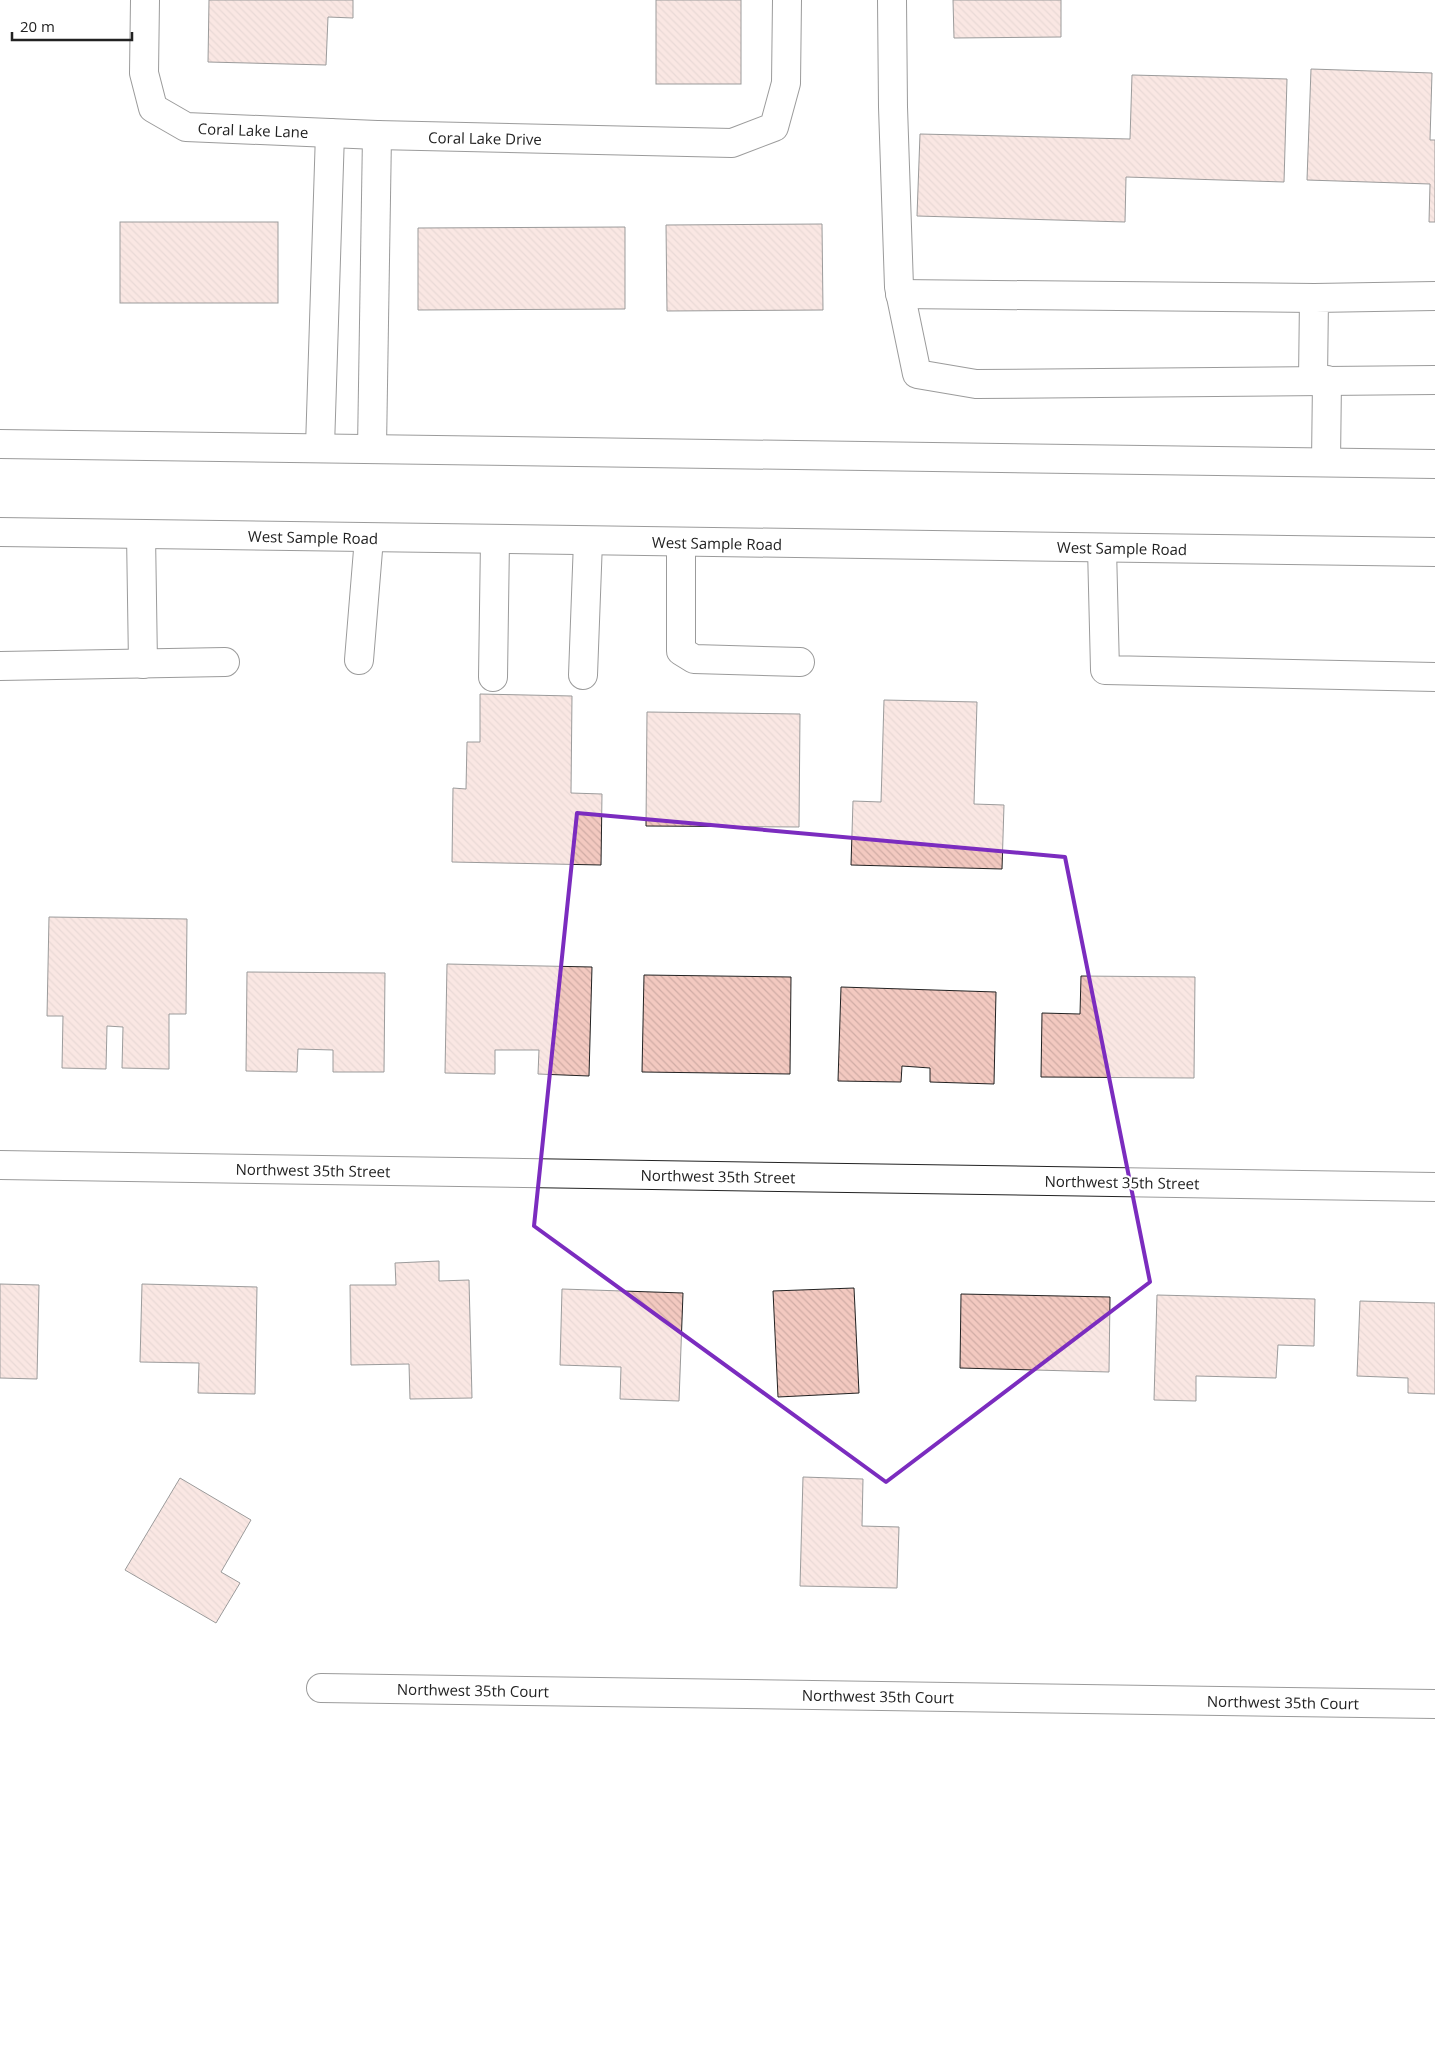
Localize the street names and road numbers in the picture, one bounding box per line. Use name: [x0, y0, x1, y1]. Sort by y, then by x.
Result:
street label: Coral Lake Lane: [197, 118, 309, 142]
street label: Coral Lake Drive: [428, 127, 542, 149]
street label: West Sample Road: [248, 526, 378, 548]
street label: West Sample Road: [652, 532, 782, 554]
street label: West Sample Road: [1057, 537, 1187, 559]
street label: Northwest 35th Street: [235, 1159, 391, 1181]
street label: Northwest 35th Street: [640, 1165, 796, 1187]
street label: Northwest 35th Street: [1044, 1171, 1200, 1193]
street label: Northwest 35th Court: [397, 1679, 549, 1701]
street label: Northwest 35th Court: [802, 1685, 954, 1707]
street label: Northwest 35th Court: [1207, 1691, 1359, 1713]

